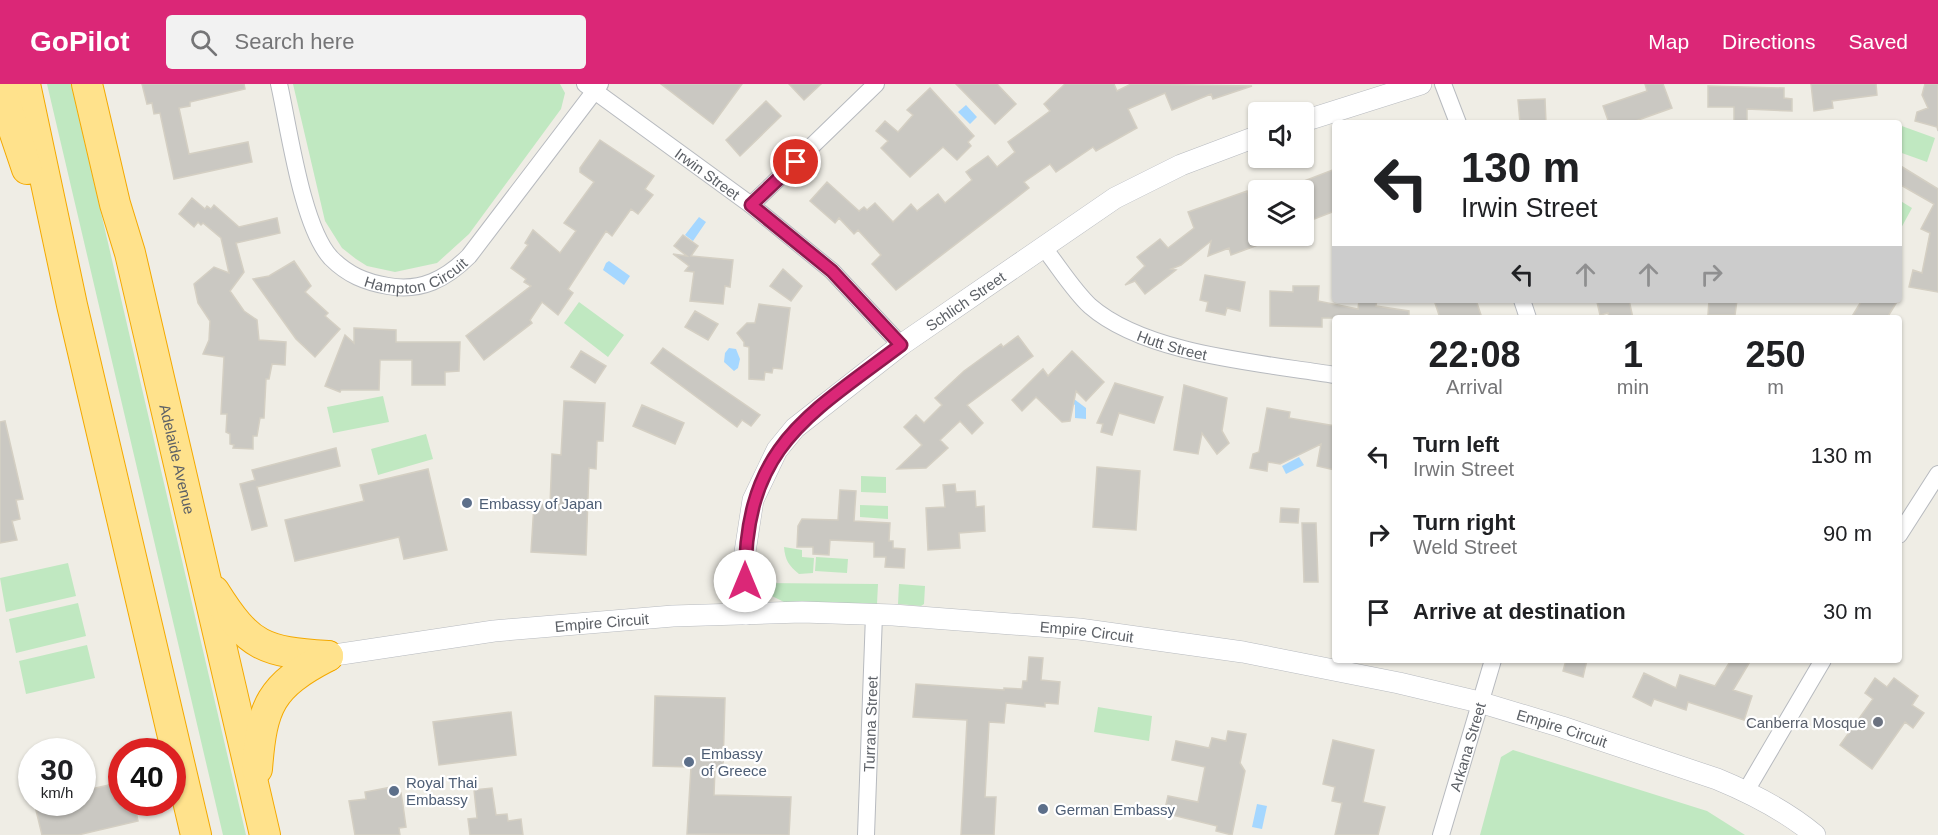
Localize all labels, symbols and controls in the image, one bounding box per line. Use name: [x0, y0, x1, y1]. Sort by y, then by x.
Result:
search box: [166, 15, 586, 69]
text: GoPilot: [30, 26, 130, 57]
icon: search: [187, 26, 220, 59]
text: Search here: [235, 29, 354, 54]
text: Map: [1648, 30, 1689, 53]
text: Directions: [1722, 30, 1815, 53]
text: Saved: [1848, 30, 1908, 53]
map controls: [1248, 102, 1314, 246]
button: sound: [1248, 102, 1314, 168]
pin: [770, 136, 821, 187]
street label: Irwin Street: [672, 144, 744, 203]
icon: left: [1362, 144, 1440, 222]
text: 130 m: [1461, 144, 1580, 191]
icon: arrive: [779, 145, 812, 178]
button: layers: [1248, 180, 1314, 246]
text: Irwin Street: [1461, 193, 1598, 223]
street label: Hampton Circuit: [363, 253, 471, 296]
icon: left: [1506, 258, 1539, 291]
icon: ahead: [1569, 258, 1602, 291]
icon: ahead: [1632, 258, 1665, 291]
icon: right: [1695, 258, 1728, 291]
street label: Schlich Street: [922, 267, 1009, 334]
street label: Hutt Street: [1135, 326, 1209, 363]
text: 22:08: [1428, 334, 1520, 375]
text: 1: [1623, 334, 1643, 375]
text: 250: [1745, 334, 1806, 375]
text: Arrival: [1446, 376, 1503, 398]
text: min: [1617, 376, 1649, 398]
text: m: [1767, 376, 1784, 398]
street label: Adelaide Avenue: [157, 402, 199, 516]
text: Turn left: [1413, 432, 1499, 457]
icon: left: [1362, 440, 1395, 473]
text: 130 m: [1811, 443, 1872, 468]
text: Irwin Street: [1413, 458, 1514, 480]
place label: Embassy of Japan: [479, 495, 602, 512]
marker: Embassy of Japan: [460, 496, 474, 510]
text: Turn right: [1413, 510, 1515, 535]
icon: right: [1362, 518, 1395, 551]
text: 90 m: [1823, 521, 1872, 546]
text: Weld Street: [1413, 536, 1517, 558]
position arrow: [713, 549, 777, 613]
icon: arrive: [1362, 596, 1395, 629]
text: Arrive at destination: [1413, 599, 1626, 624]
text: 30 m: [1823, 599, 1872, 624]
street label: Empire Circuit: [554, 609, 650, 634]
street label: Empire Circuit: [1039, 618, 1135, 645]
street label: Turrana Street: [860, 675, 880, 772]
street label: Arkana Street: [1446, 700, 1489, 793]
street label: Empire Circuit: [1515, 705, 1610, 750]
place label: Canberra Mosque: [1746, 714, 1866, 731]
marker: Canberra Mosque: [1871, 715, 1885, 729]
speed limit sign: 40: [108, 738, 186, 816]
place label: Embassy of Greece: [701, 745, 767, 779]
text: 30: [40, 753, 74, 786]
marker: Embassy of Greece: [682, 755, 696, 769]
place label: Royal Thai Embassy: [406, 774, 477, 808]
text: km/h: [41, 784, 73, 801]
marker: Royal Thai Embassy: [387, 784, 401, 798]
place label: German Embassy: [1055, 801, 1176, 818]
marker: German Embassy: [1036, 802, 1050, 816]

